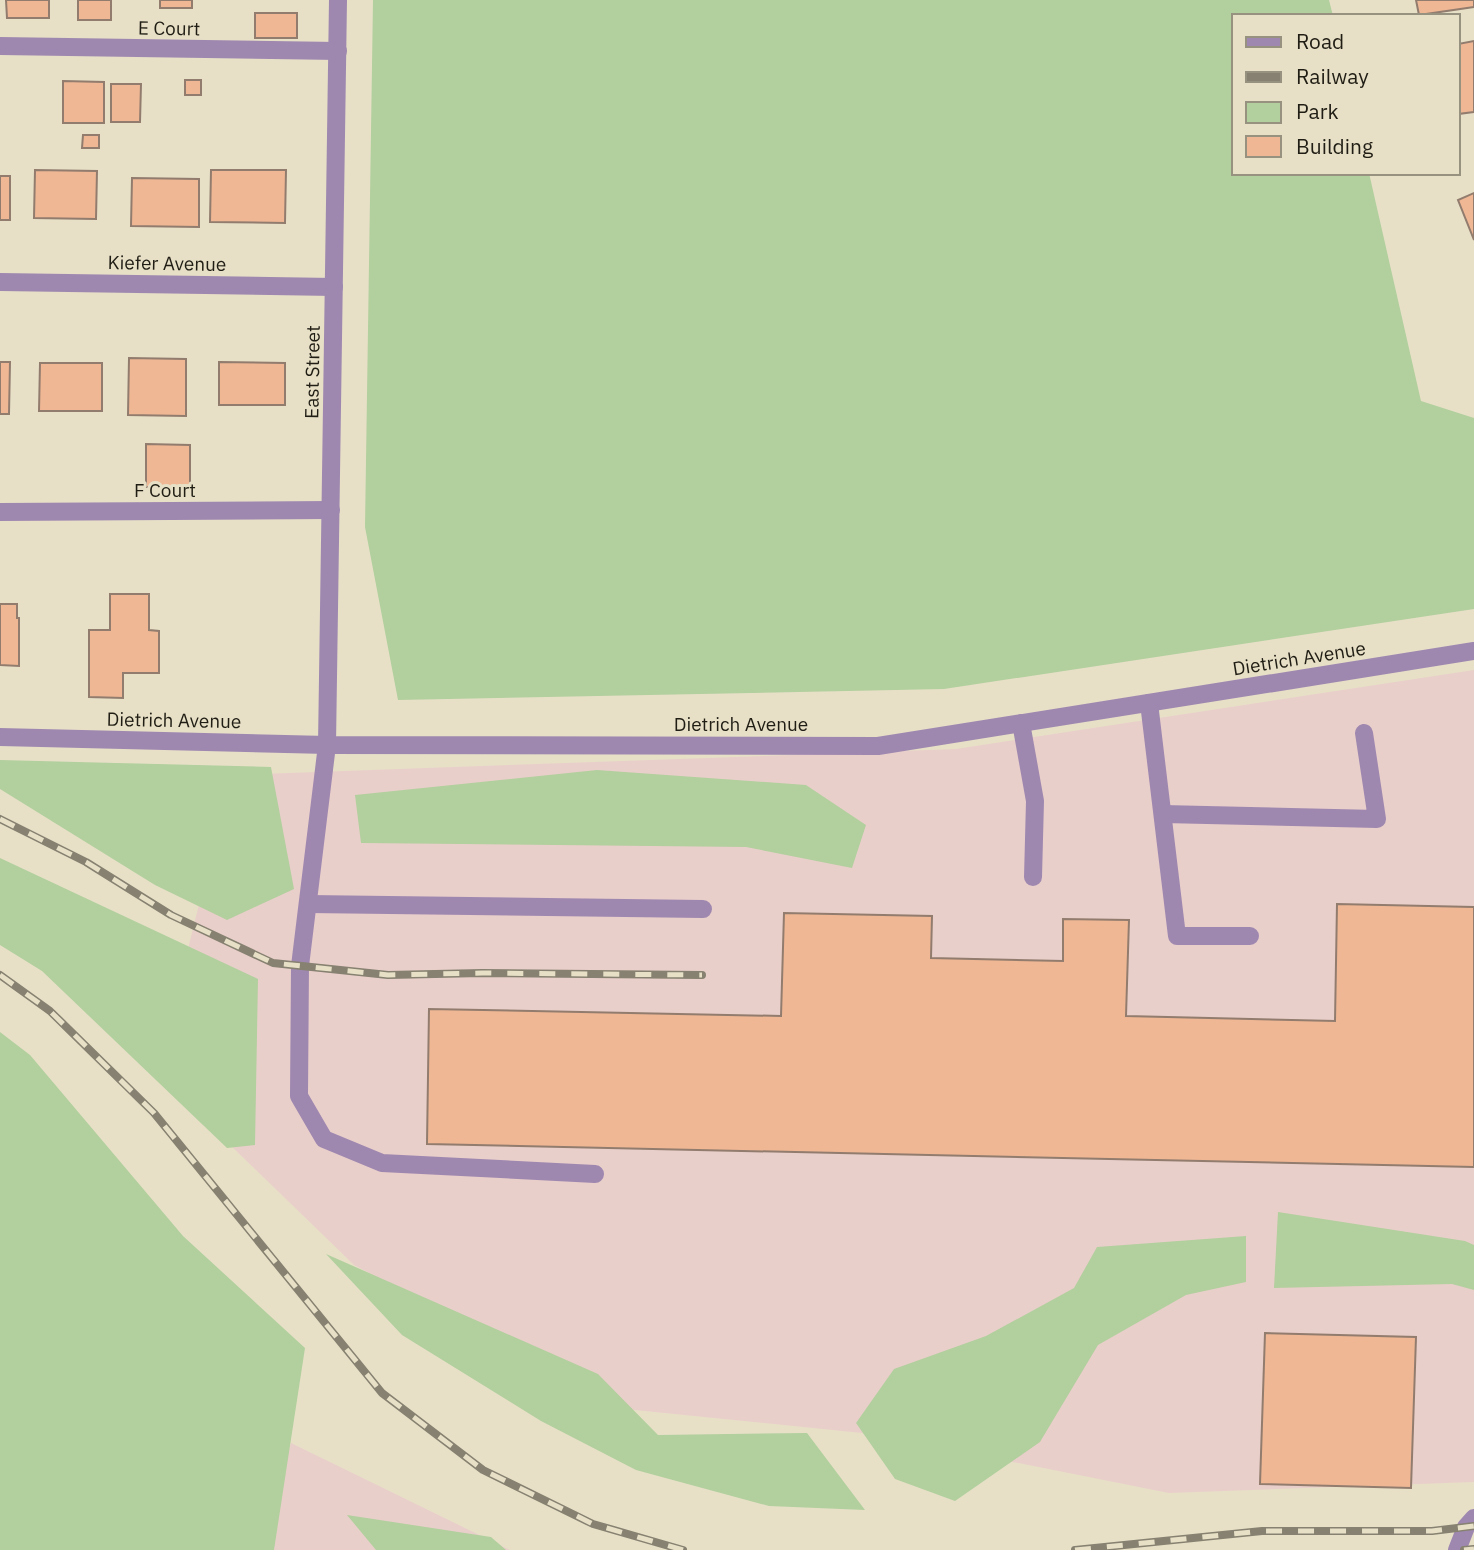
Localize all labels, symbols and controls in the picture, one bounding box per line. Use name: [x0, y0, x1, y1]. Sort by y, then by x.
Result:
legend: [1232, 14, 1460, 175]
street label: E Court: [138, 15, 200, 41]
text: Road: [1296, 27, 1344, 55]
text: Railway: [1296, 62, 1369, 90]
text: Park: [1296, 97, 1339, 125]
text: Building: [1296, 132, 1373, 160]
street label: Kiefer Avenue: [107, 250, 227, 276]
street label: East Street: [299, 325, 325, 419]
street label: F Court: [134, 478, 196, 502]
street label: Dietrich Avenue: [1231, 636, 1367, 680]
street label: Dietrich Avenue: [106, 707, 242, 733]
street label: Dietrich Avenue: [674, 712, 808, 736]

